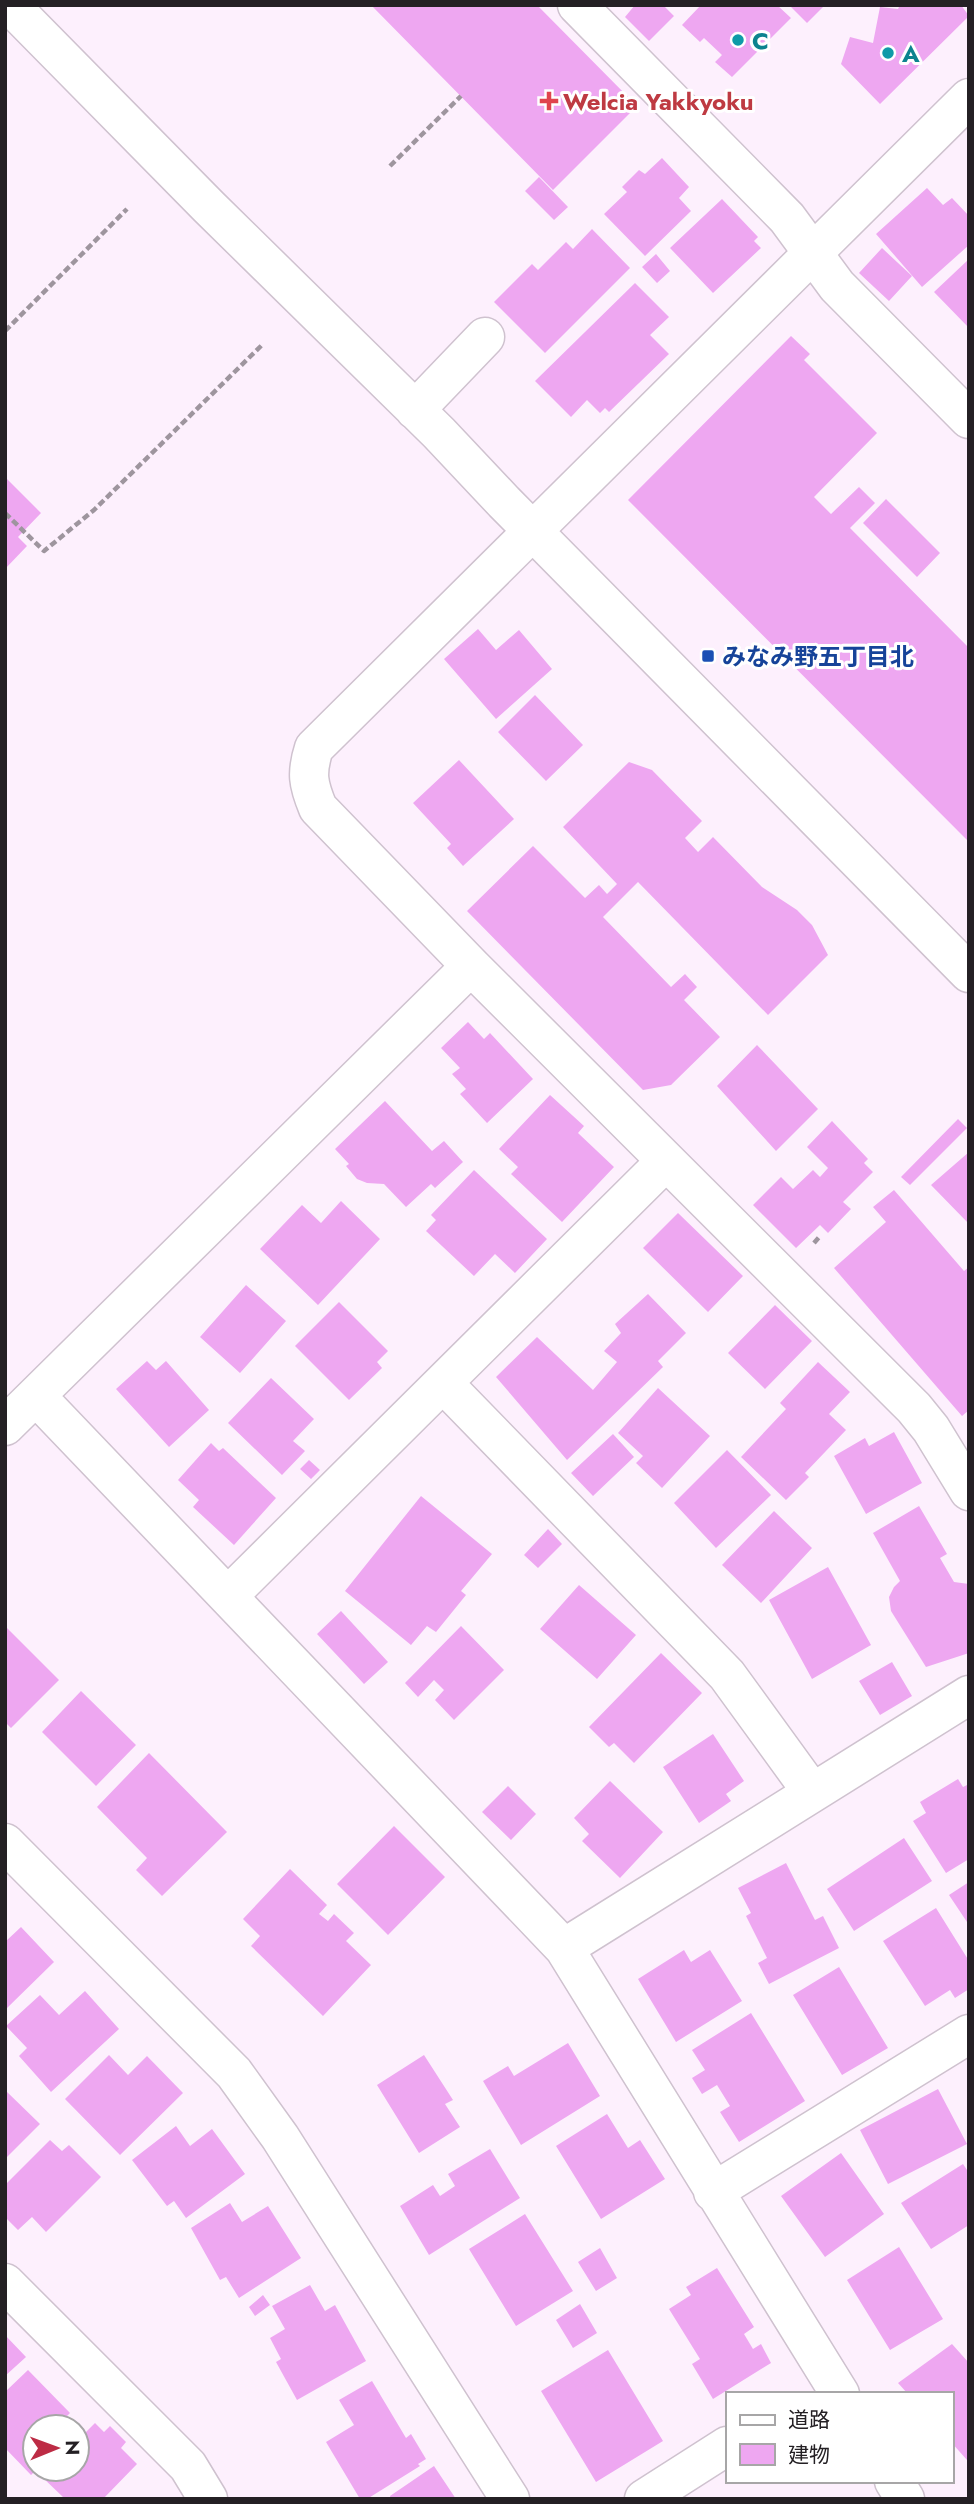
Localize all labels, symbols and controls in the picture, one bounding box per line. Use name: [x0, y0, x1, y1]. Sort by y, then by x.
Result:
place label: C: [752, 23, 769, 58]
marker: C: [730, 32, 746, 48]
place label: A: [901, 36, 920, 71]
marker: A: [880, 45, 896, 61]
place label: Welcia Yakkyoku: [563, 84, 754, 119]
marker: Welcia Yakkyoku: [541, 93, 557, 109]
place label: みなみ野五丁目北: [722, 639, 914, 674]
marker: みなみ野五丁目北: [700, 648, 716, 664]
legend: [726, 2392, 953, 2483]
text: 道路: [788, 2405, 830, 2435]
north arrow: [21, 2413, 91, 2483]
text: N: [59, 2440, 86, 2455]
text: 建物: [788, 2440, 830, 2470]

